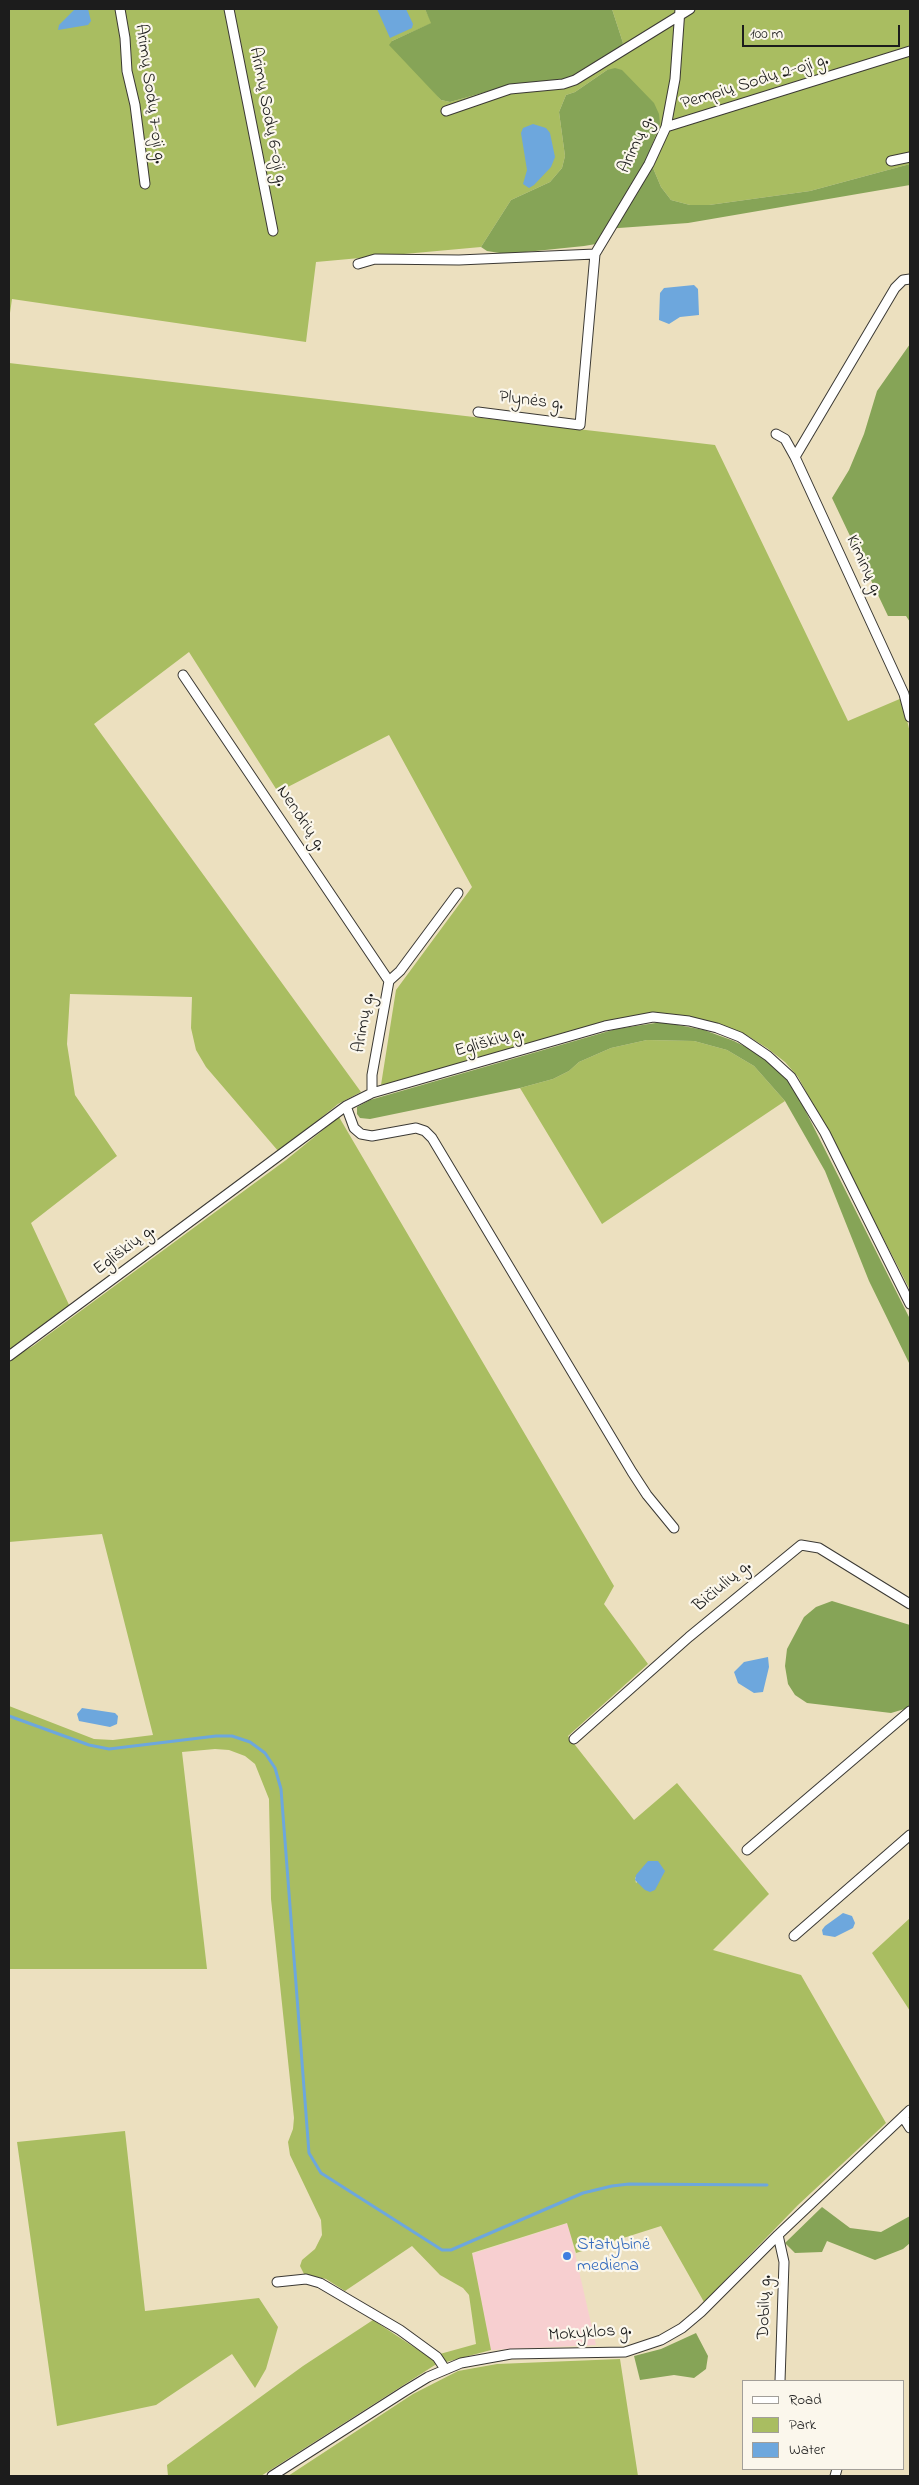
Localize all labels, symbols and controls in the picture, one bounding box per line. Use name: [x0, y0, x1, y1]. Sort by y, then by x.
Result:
scale bar: [744, 15, 902, 47]
street label: Arimų Sodų 7-oji g.: [129, 23, 169, 165]
text: 100 m: [750, 23, 783, 45]
street label: Arimų Sodų 6-oji g.: [243, 46, 291, 188]
street label: Pempių Sodų 2-oji g.: [679, 50, 831, 116]
street label: Arimų g.: [614, 113, 660, 177]
street label: Plynės g.: [498, 387, 564, 417]
street label: Kiminų g.: [840, 532, 886, 600]
street label: Nendrių g.: [270, 782, 330, 856]
street label: Arimų g.: [349, 991, 381, 1055]
street label: Egliškių g.: [453, 1023, 527, 1063]
street label: Egliškių g.: [90, 1221, 160, 1281]
street label: Bičiulių g.: [689, 1556, 757, 1618]
place label: Statybinė mediena: [577, 2235, 650, 2278]
marker: Statybinė mediena: [561, 2250, 573, 2262]
street label: Dobilų g.: [754, 2274, 778, 2340]
street label: Mokyklos g.: [548, 2320, 632, 2348]
legend: [742, 2380, 904, 2470]
text: Road: [789, 2389, 822, 2411]
text: Park: [789, 2414, 816, 2436]
text: Water: [789, 2439, 825, 2461]

